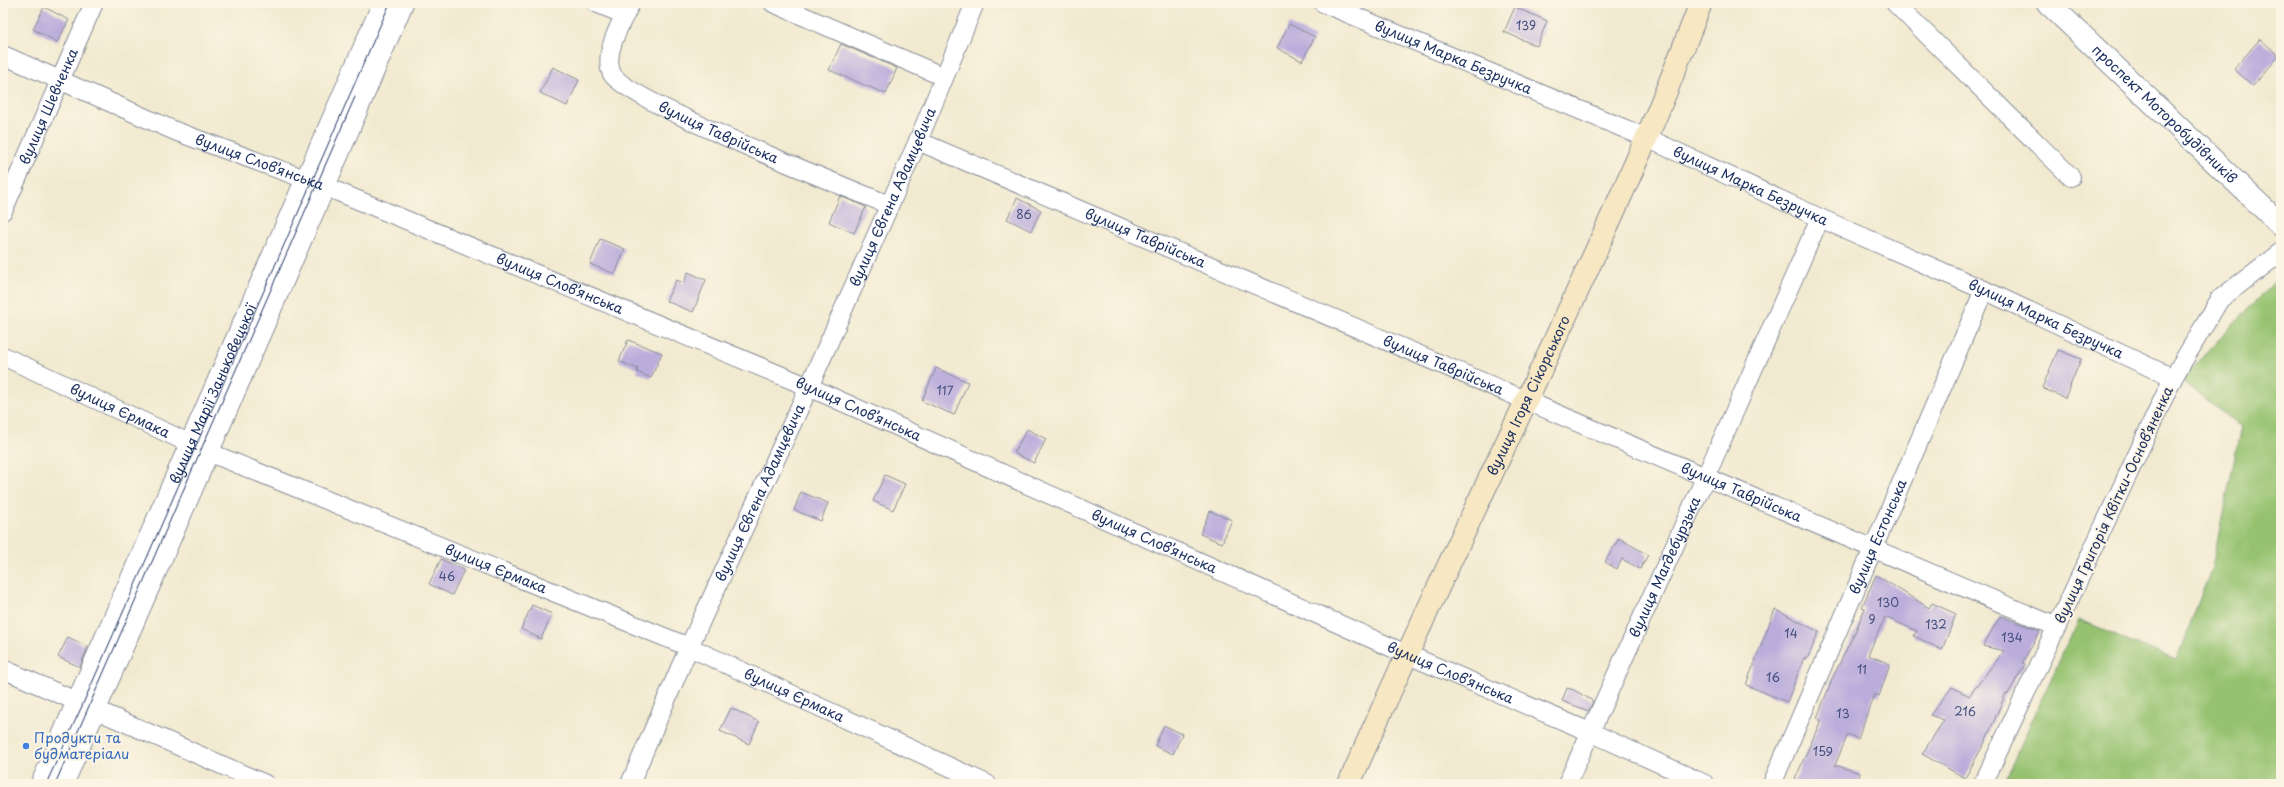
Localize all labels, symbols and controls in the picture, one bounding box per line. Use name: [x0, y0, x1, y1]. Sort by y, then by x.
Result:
street label: вулиця Марка Безручка: [1371, 15, 1535, 99]
house number: 139: [1516, 16, 1536, 34]
street label: проспект Моторобудівників: [2088, 39, 2242, 188]
street label: вулиця Шевченка: [14, 45, 83, 168]
street label: вулиця Таврійська: [655, 96, 782, 168]
street label: вулиця Євгена Адамцевича: [844, 104, 941, 290]
street label: вулиця Слов’янська: [192, 128, 327, 195]
street label: вулиця Марка Безручка: [1670, 140, 1832, 230]
street label: вулиця Таврійська: [1082, 202, 1209, 273]
house number: 86: [1016, 205, 1032, 223]
street label: вулиця Слов’янська: [493, 248, 627, 319]
street label: вулиця Марка Безручка: [1965, 273, 2127, 364]
street label: вулиця Марії Заньковецької: [164, 299, 262, 487]
street label: вулиця Ігоря Сікорського: [1481, 312, 1575, 479]
street label: вулиця Таврійська: [1380, 330, 1507, 400]
street label: вулиця Слов’янська: [792, 372, 925, 446]
street label: вулиця Єрмака: [67, 378, 174, 443]
house number: 117: [937, 381, 954, 399]
street label: вулиця Григорія Квітки-Основʼяненка: [2049, 382, 2178, 627]
street label: вулиця Євгена Адамцевича: [710, 400, 810, 585]
street label: вулиця Таврійська: [1678, 457, 1805, 527]
street label: вулиця Естонська: [1844, 475, 1912, 598]
street label: вулиця Магдебурзька: [1624, 493, 1706, 641]
street label: вулиця Слов’янська: [1088, 504, 1221, 578]
street label: вулиця Єрмака: [442, 538, 550, 598]
house number: 46: [439, 567, 455, 585]
house number: 130: [1877, 593, 1899, 611]
house number: 9: [1868, 610, 1876, 628]
house number: 132: [1925, 615, 1947, 633]
house number: 14: [1784, 624, 1798, 642]
house number: 134: [2001, 628, 2023, 646]
street label: вулиця Слов’янська: [1384, 636, 1517, 709]
house number: 11: [1857, 660, 1867, 678]
street label: вулиця Єрмака: [741, 663, 848, 727]
house number: 16: [1766, 668, 1780, 686]
house number: 216: [1954, 702, 1976, 720]
house number: 13: [1836, 704, 1850, 722]
place label: Продукти та будматеріали: [34, 727, 130, 764]
marker: Продукти та будматеріали: [21, 741, 31, 751]
house number: 159: [1813, 742, 1833, 760]

